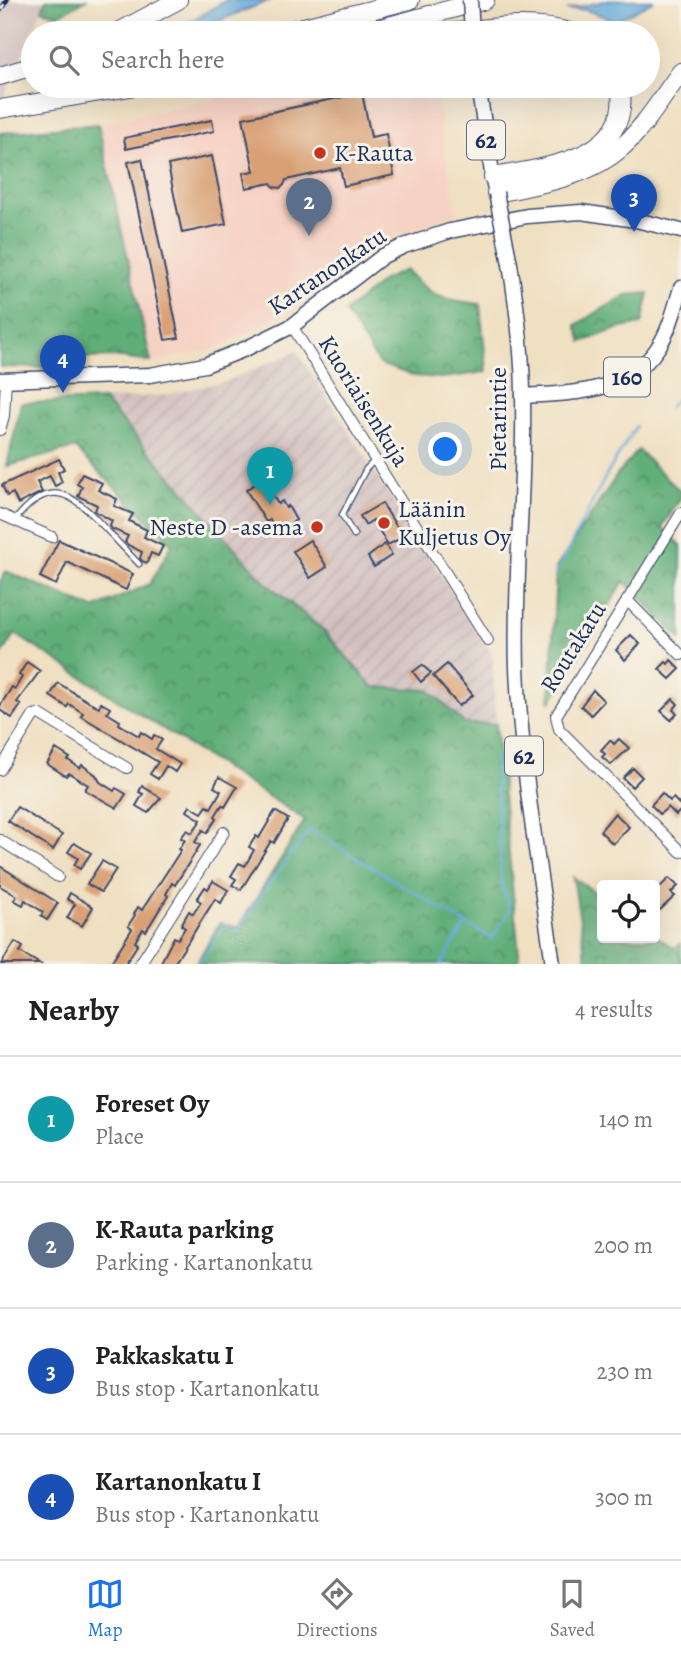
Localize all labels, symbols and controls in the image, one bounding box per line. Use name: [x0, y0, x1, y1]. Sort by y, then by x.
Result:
search box: [21, 21, 660, 98]
icon: search: [45, 41, 83, 79]
text: Search here: [101, 42, 225, 77]
road number: 62: [467, 120, 505, 160]
place label: K-Rauta: [334, 137, 414, 169]
marker: K-Rauta: [312, 145, 328, 161]
pin: 3: [611, 174, 657, 232]
pin: 2: [286, 178, 332, 236]
street label: Kartanonkatu: [262, 220, 392, 322]
street label: Kuoriaisenkuja: [311, 329, 418, 473]
pin: 4: [40, 335, 86, 393]
road number: 160: [604, 358, 650, 396]
street label: Pietarintie: [482, 367, 514, 471]
your location: [428, 432, 462, 466]
pin: 1: [247, 447, 293, 505]
place label: Läänin Kuljetus Oy: [398, 493, 511, 553]
place label: Neste D -asema: [149, 511, 304, 543]
marker: Läänin Kuljetus Oy: [376, 515, 392, 531]
marker: Neste D -asema: [309, 519, 325, 535]
street label: Routakatu: [533, 595, 613, 699]
road number: 62: [505, 736, 543, 776]
map controls: [597, 880, 660, 943]
button: locate: [597, 880, 660, 943]
text: Nearby: [28, 990, 119, 1030]
text: 4 results: [575, 994, 653, 1025]
text: Foreset Oy: [95, 1086, 209, 1121]
text: 1: [47, 1104, 55, 1135]
text: 140 m: [599, 1104, 653, 1135]
text: Place: [95, 1121, 144, 1152]
text: K-Rauta parking: [95, 1212, 274, 1247]
text: 2: [45, 1230, 57, 1261]
text: 200 m: [594, 1230, 653, 1261]
text: Parking · Kartanonkatu: [95, 1247, 313, 1278]
text: Pakkaskatu I: [95, 1338, 234, 1373]
text: 3: [46, 1356, 56, 1387]
text: 230 m: [597, 1356, 653, 1387]
text: Bus stop · Kartanonkatu: [95, 1373, 320, 1404]
text: Kartanonkatu I: [95, 1464, 261, 1499]
text: 4: [46, 1482, 56, 1513]
text: 300 m: [595, 1482, 653, 1513]
text: Bus stop · Kartanonkatu: [95, 1499, 320, 1530]
tab: Map: [86, 1575, 124, 1643]
tab: Directions: [296, 1575, 378, 1643]
tab: Saved: [550, 1575, 595, 1643]

